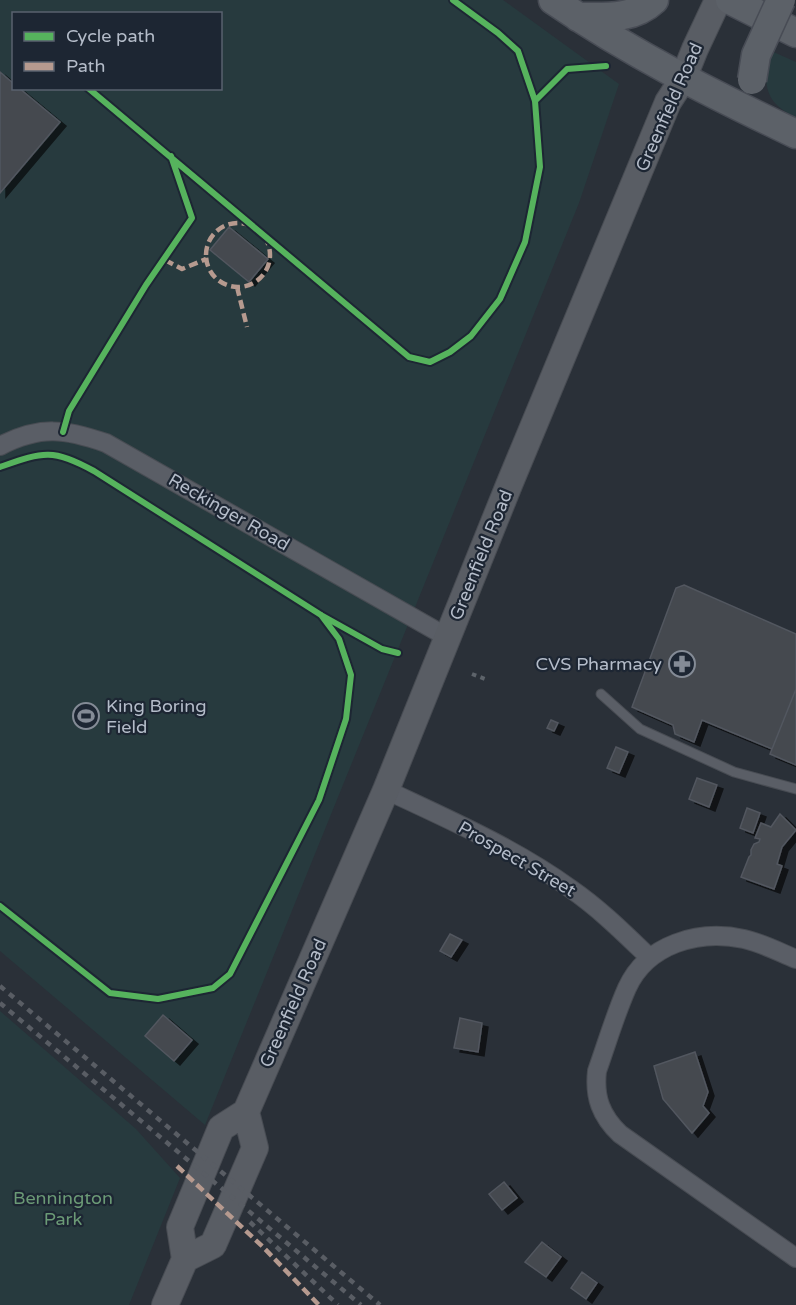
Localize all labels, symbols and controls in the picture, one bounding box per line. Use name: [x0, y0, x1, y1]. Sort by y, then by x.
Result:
legend: [12, 12, 222, 90]
text: Cycle path: [66, 25, 155, 47]
street label: Greenfield Road: [631, 39, 707, 175]
text: Path: [66, 55, 105, 77]
street label: Reckinger Road: [165, 468, 293, 556]
street label: Greenfield Road: [445, 487, 517, 623]
pharmacy icon: CVS Pharmacy: [667, 649, 697, 679]
place label: CVS Pharmacy: [535, 653, 662, 675]
place label: King Boring Field: [106, 695, 207, 738]
sports icon: King Boring Field: [71, 701, 101, 731]
street label: Prospect Street: [454, 816, 580, 902]
street label: Greenfield Road: [255, 935, 331, 1071]
park label: Bennington Park: [13, 1187, 113, 1230]

